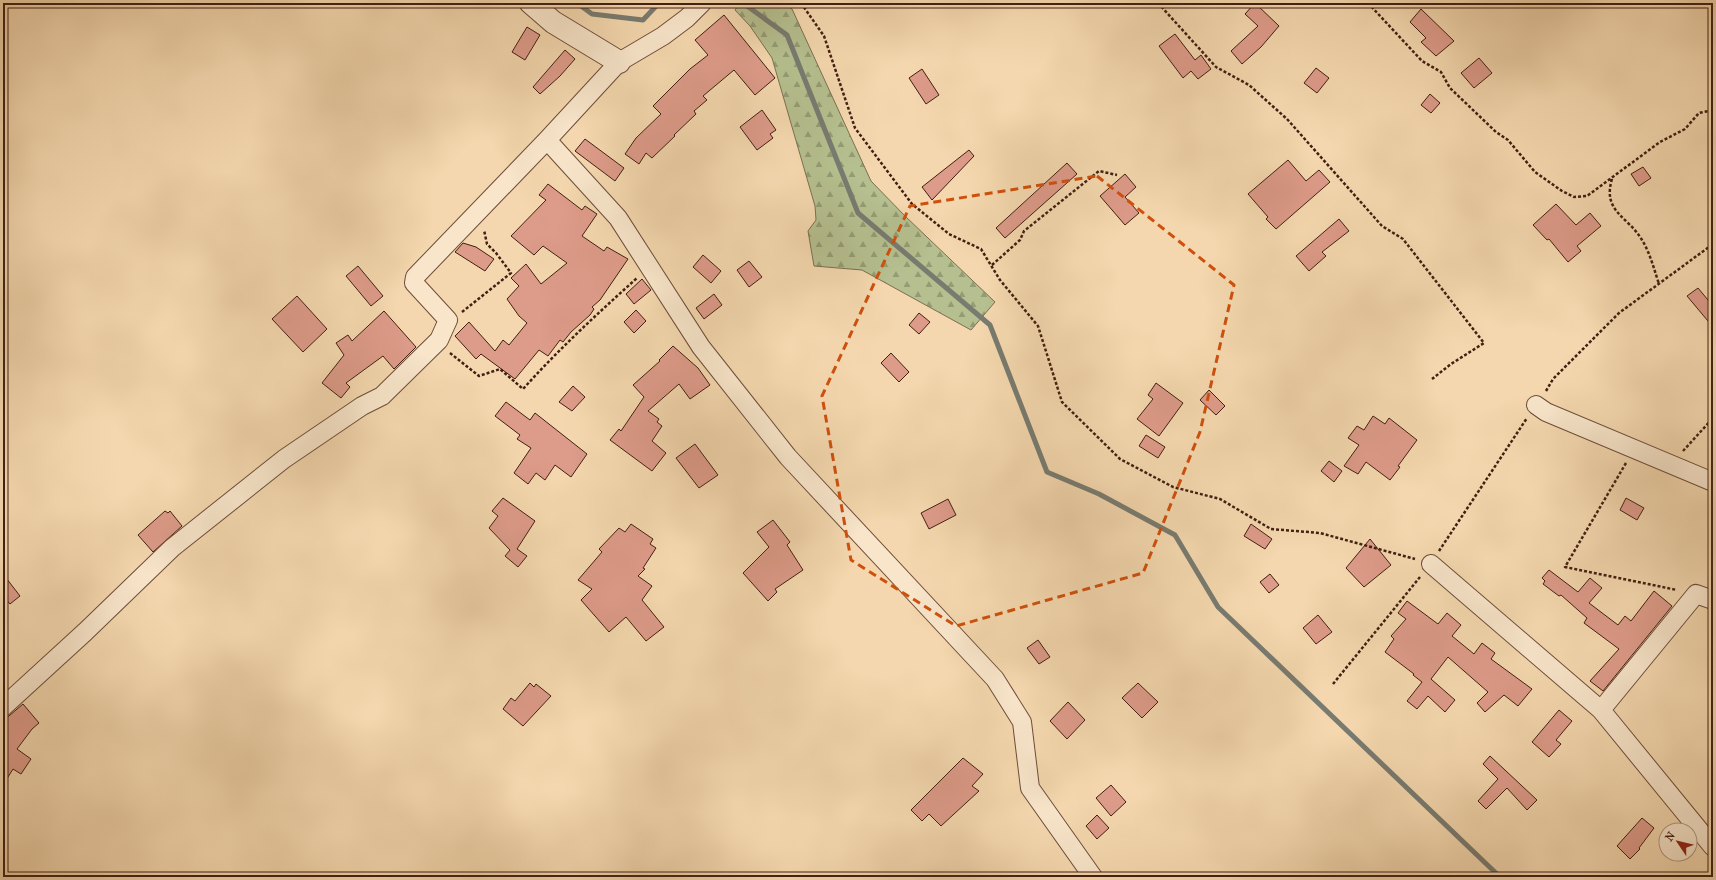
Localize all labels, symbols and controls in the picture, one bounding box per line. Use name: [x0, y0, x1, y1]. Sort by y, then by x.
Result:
north arrow: [1658, 822, 1698, 862]
text: N: [1662, 829, 1678, 844]

